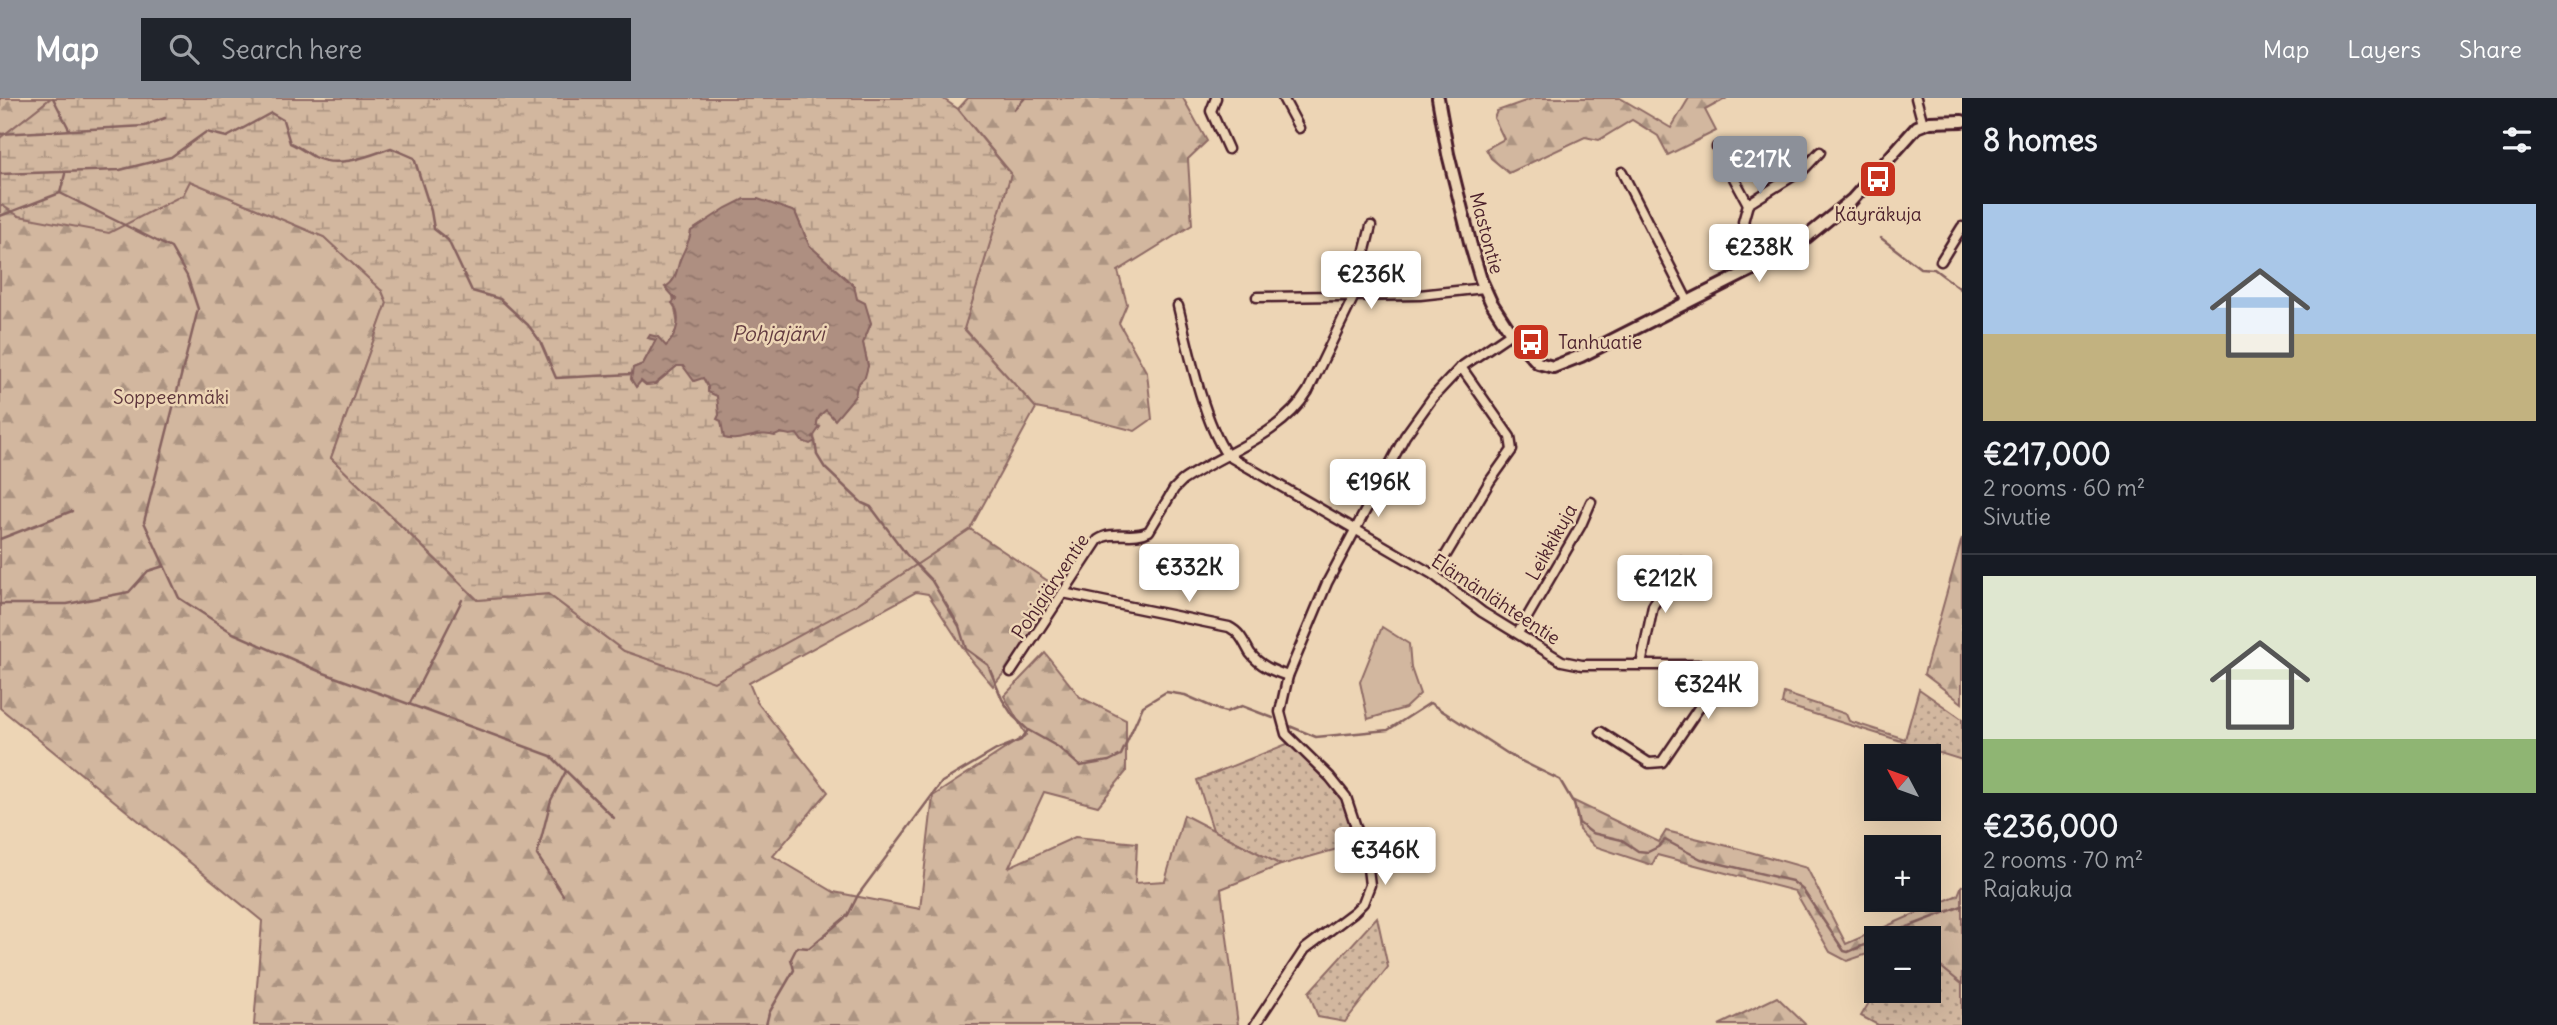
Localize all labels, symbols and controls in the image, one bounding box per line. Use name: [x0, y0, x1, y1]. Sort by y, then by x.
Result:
search box: [141, 18, 631, 81]
text: Map: [35, 28, 99, 70]
icon: search: [165, 30, 203, 68]
text: Search here: [221, 33, 362, 66]
text: Map: [2263, 34, 2309, 64]
text: Layers: [2347, 34, 2421, 64]
text: Share: [2459, 34, 2522, 64]
text: 8 homes: [1983, 121, 2098, 159]
icon: filters: [2498, 121, 2536, 159]
pin: €217K: [1711, 136, 1809, 196]
text: €217K: [1729, 144, 1791, 173]
bus stop icon: Käyräkuja: [1857, 158, 1899, 200]
street label: Mastontie: [1465, 190, 1509, 276]
place label: Käyräkuja: [1834, 202, 1922, 226]
pin: €238K: [1710, 225, 1808, 284]
text: €238K: [1725, 232, 1793, 261]
icon: home: [2197, 250, 2323, 376]
pin: €236K: [1322, 252, 1420, 311]
text: €236K: [1337, 259, 1405, 288]
water label: Pohjajärvi: [732, 320, 827, 347]
bus stop icon: Tanhuatie: [1510, 321, 1552, 363]
place label: Tanhuatie: [1558, 330, 1642, 354]
park label: Soppeenmäki: [113, 385, 229, 409]
text: €217,000: [1983, 435, 2111, 473]
pin: €196K: [1329, 460, 1427, 519]
text: €196K: [1346, 467, 1410, 496]
text: 2 rooms · 60 m²: [1983, 473, 2145, 502]
street label: Leikkikuja: [1520, 499, 1582, 584]
text: Sivutie: [1983, 502, 2051, 531]
street label: Pohjajärventie: [1006, 529, 1094, 643]
pin: €332K: [1140, 545, 1238, 604]
street label: Elämänlähteentie: [1427, 548, 1565, 650]
text: €332K: [1155, 552, 1223, 581]
pin: €212K: [1616, 556, 1714, 615]
text: €212K: [1633, 563, 1697, 592]
icon: home: [2197, 622, 2323, 748]
pin: €324K: [1659, 662, 1757, 721]
text: €324K: [1674, 669, 1742, 698]
north arrow: [1864, 744, 1941, 821]
map controls: [1864, 744, 1941, 1003]
text: €236,000: [1983, 807, 2119, 845]
pin: €346K: [1336, 828, 1434, 887]
text: €346K: [1351, 835, 1419, 864]
button: +: [1864, 835, 1941, 912]
text: 2 rooms · 70 m²: [1983, 845, 2143, 874]
text: Rajakuja: [1983, 874, 2072, 903]
button: −: [1864, 926, 1941, 1003]

